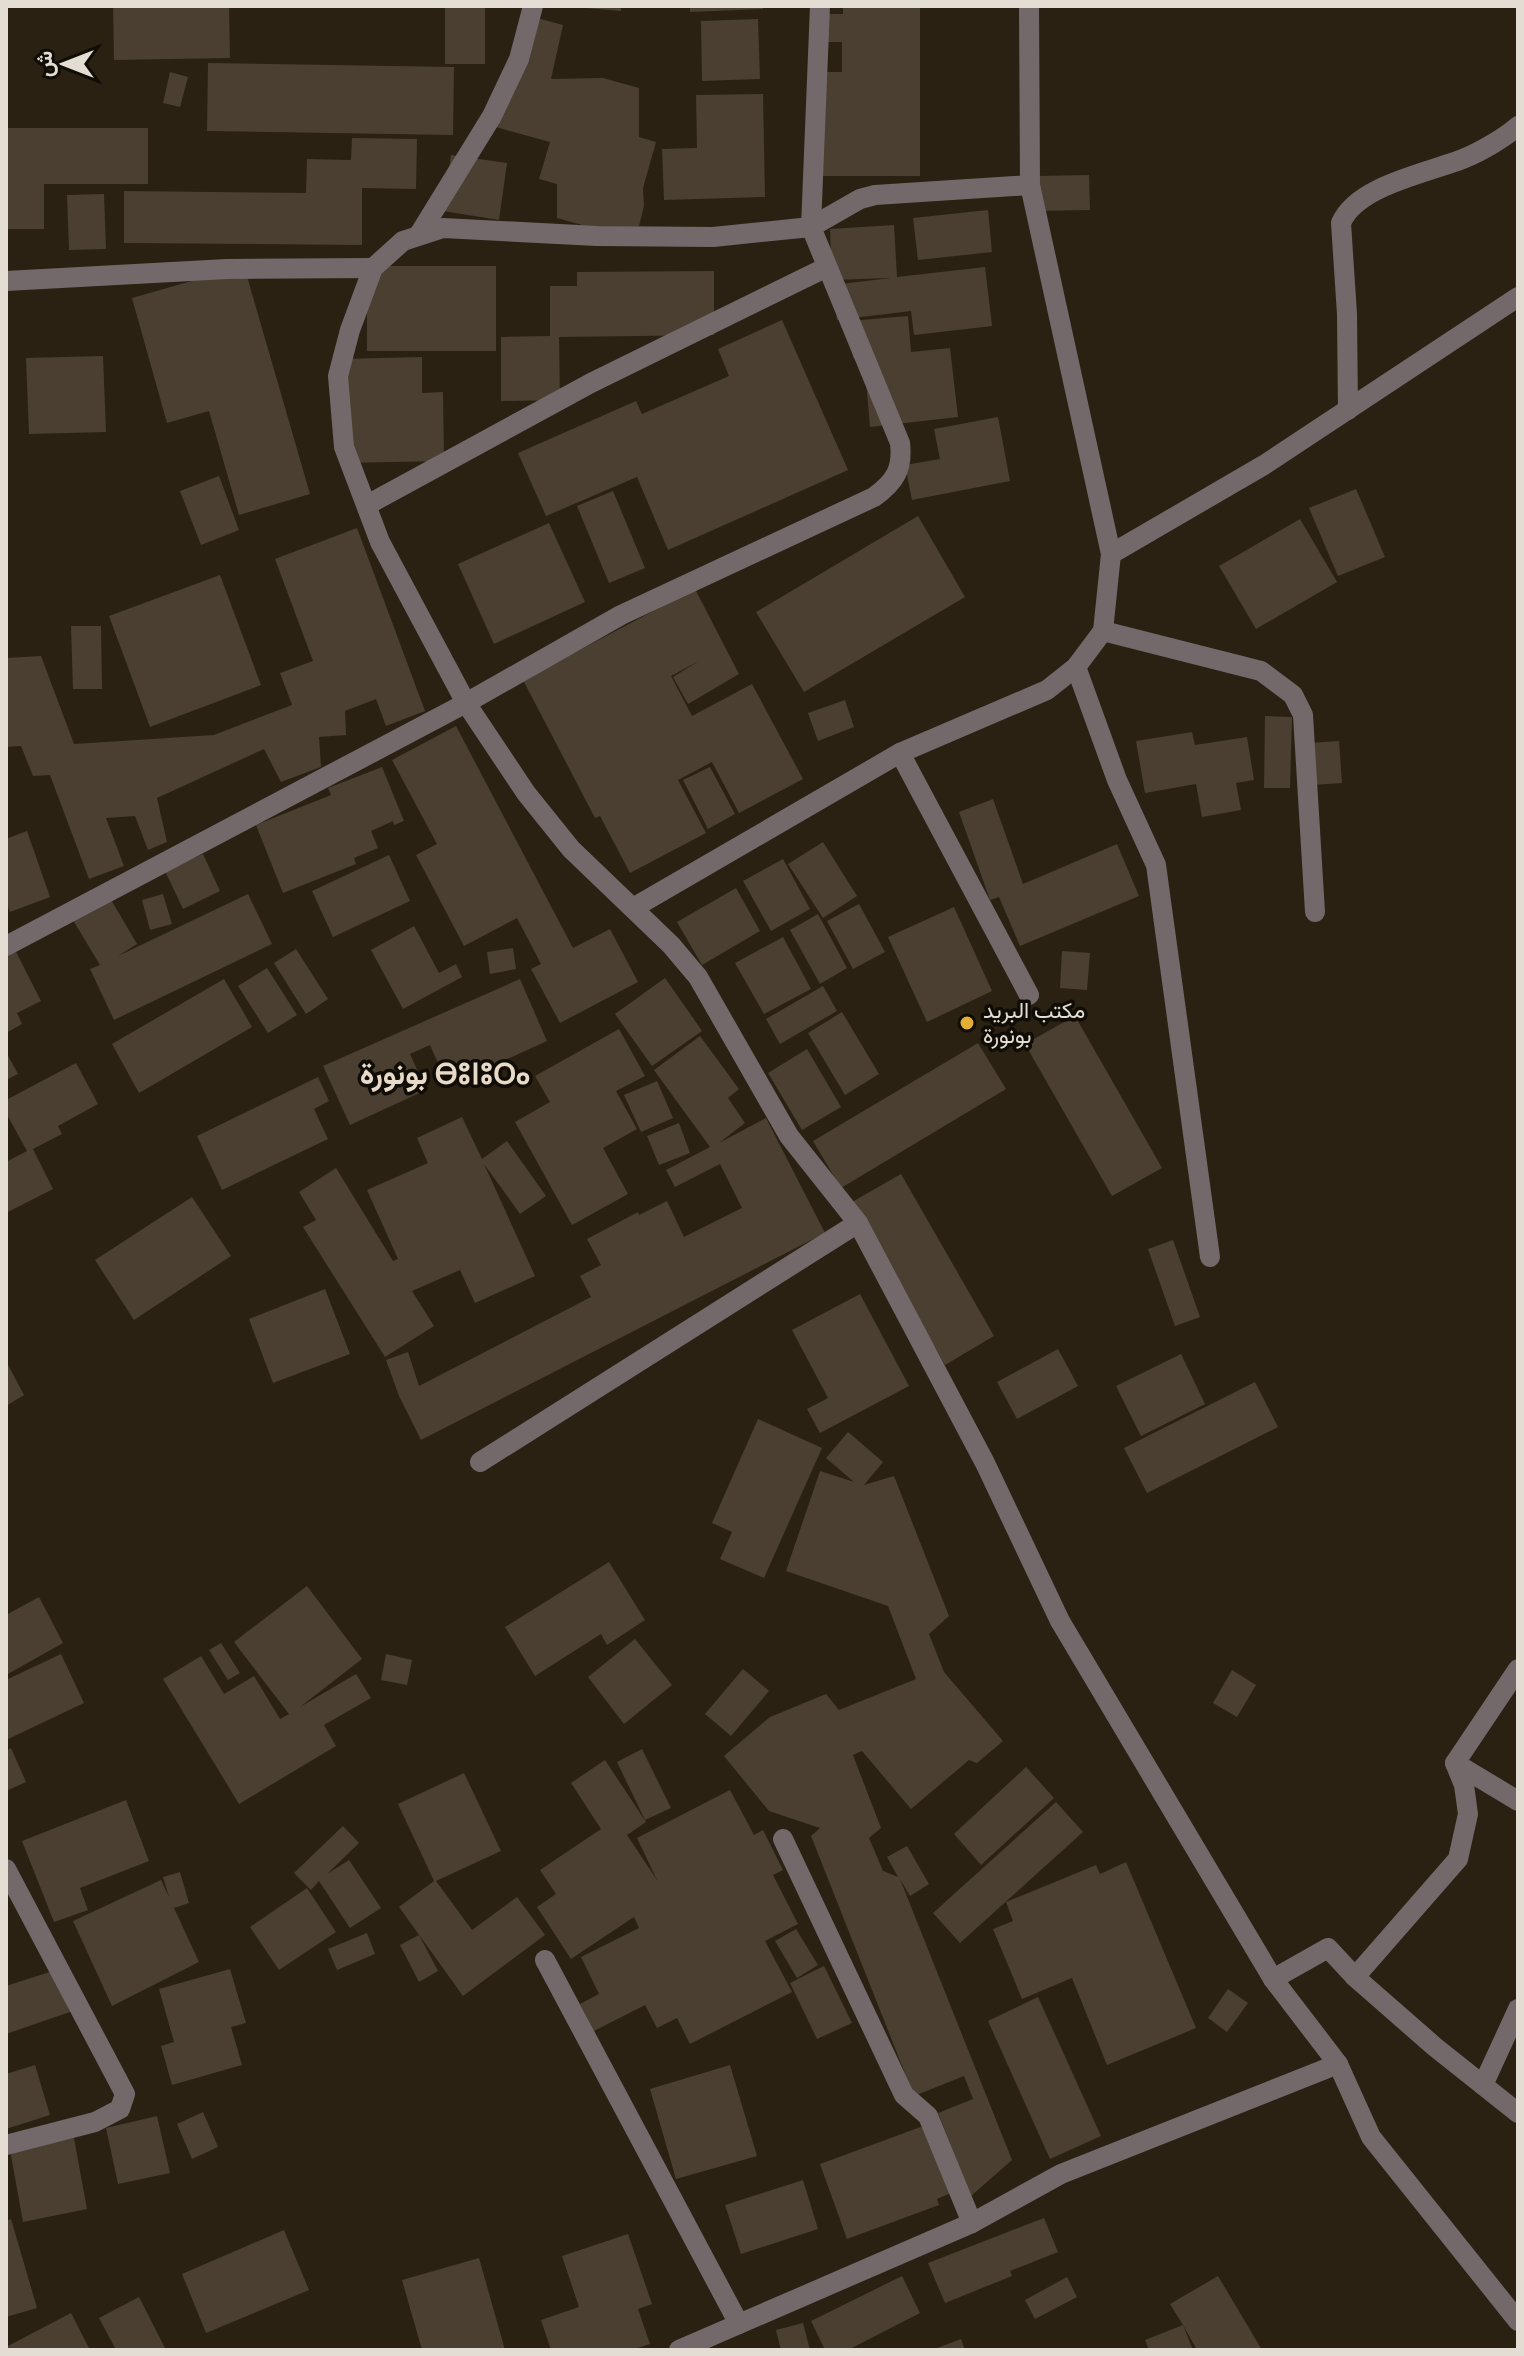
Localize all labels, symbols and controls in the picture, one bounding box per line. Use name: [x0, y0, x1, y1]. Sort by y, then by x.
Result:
north arrow: [24, 24, 104, 104]
text: ش: [27, 51, 61, 77]
place label: مكتب البريد بونورة: [983, 993, 1085, 1052]
marker: مكتب البريد بونورة: [958, 1014, 976, 1032]
district label: بونورة ⴱⵓⵏⵓⵔⴰ: [360, 1050, 530, 1096]

